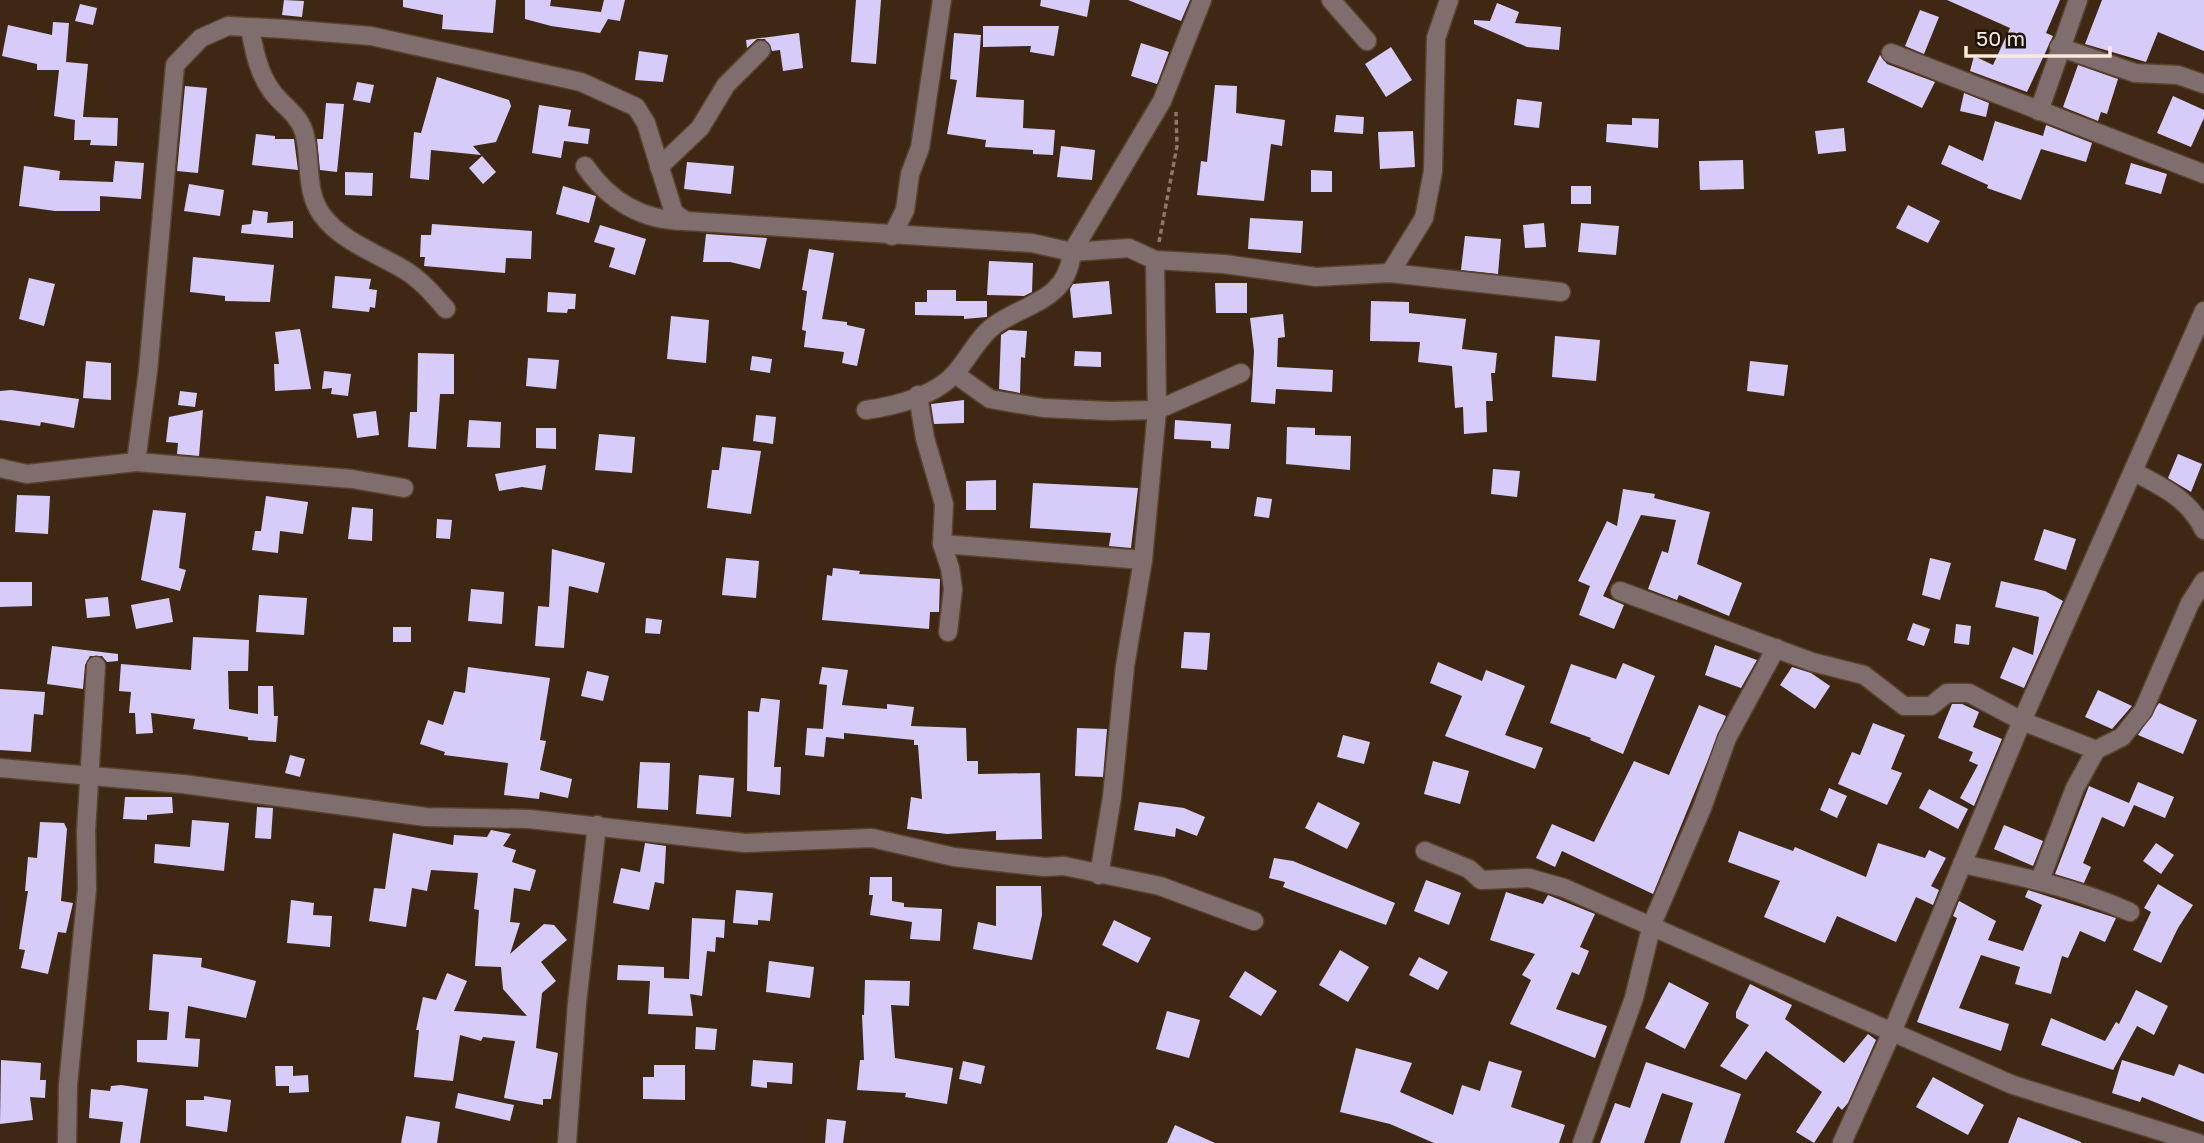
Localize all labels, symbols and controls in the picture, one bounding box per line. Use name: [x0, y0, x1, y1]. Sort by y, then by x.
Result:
scale bar: [1966, 14, 2110, 58]
text: 50 m: [1976, 25, 2025, 51]

